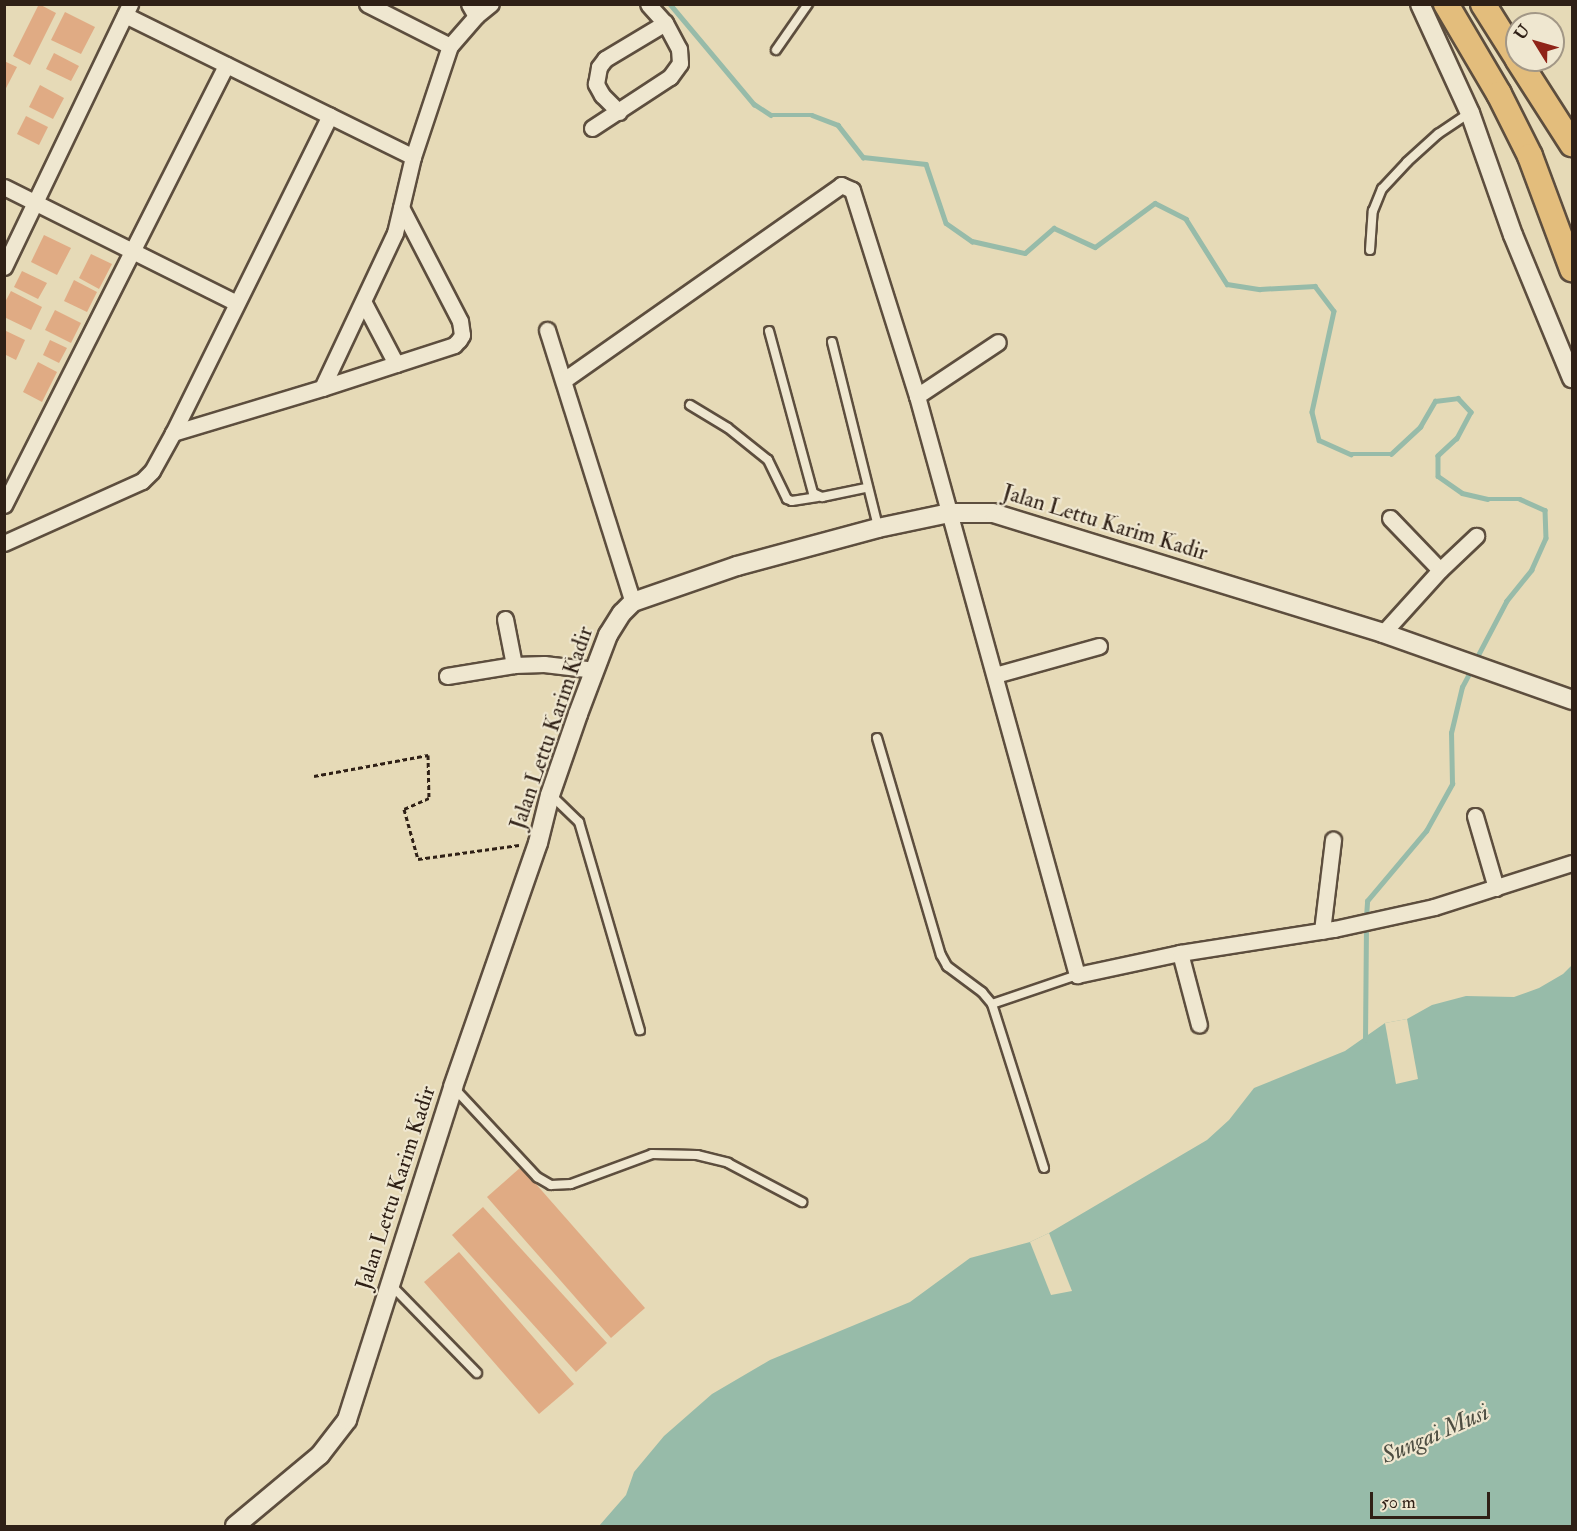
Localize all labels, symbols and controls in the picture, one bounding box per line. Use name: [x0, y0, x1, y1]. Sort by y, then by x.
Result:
north arrow: [1505, 12, 1565, 72]
text: U: [1510, 21, 1534, 44]
street label: Jalan Lettu Karim Kadir: [999, 479, 1211, 567]
street label: Jalan Lettu Karim Kadir: [505, 623, 599, 833]
street label: Jalan Lettu Karim Kadir: [351, 1083, 441, 1293]
water label: Sungai Musi: [1377, 1398, 1493, 1470]
scale bar: [1373, 1480, 1493, 1518]
text: 50 m: [1381, 1491, 1416, 1514]

